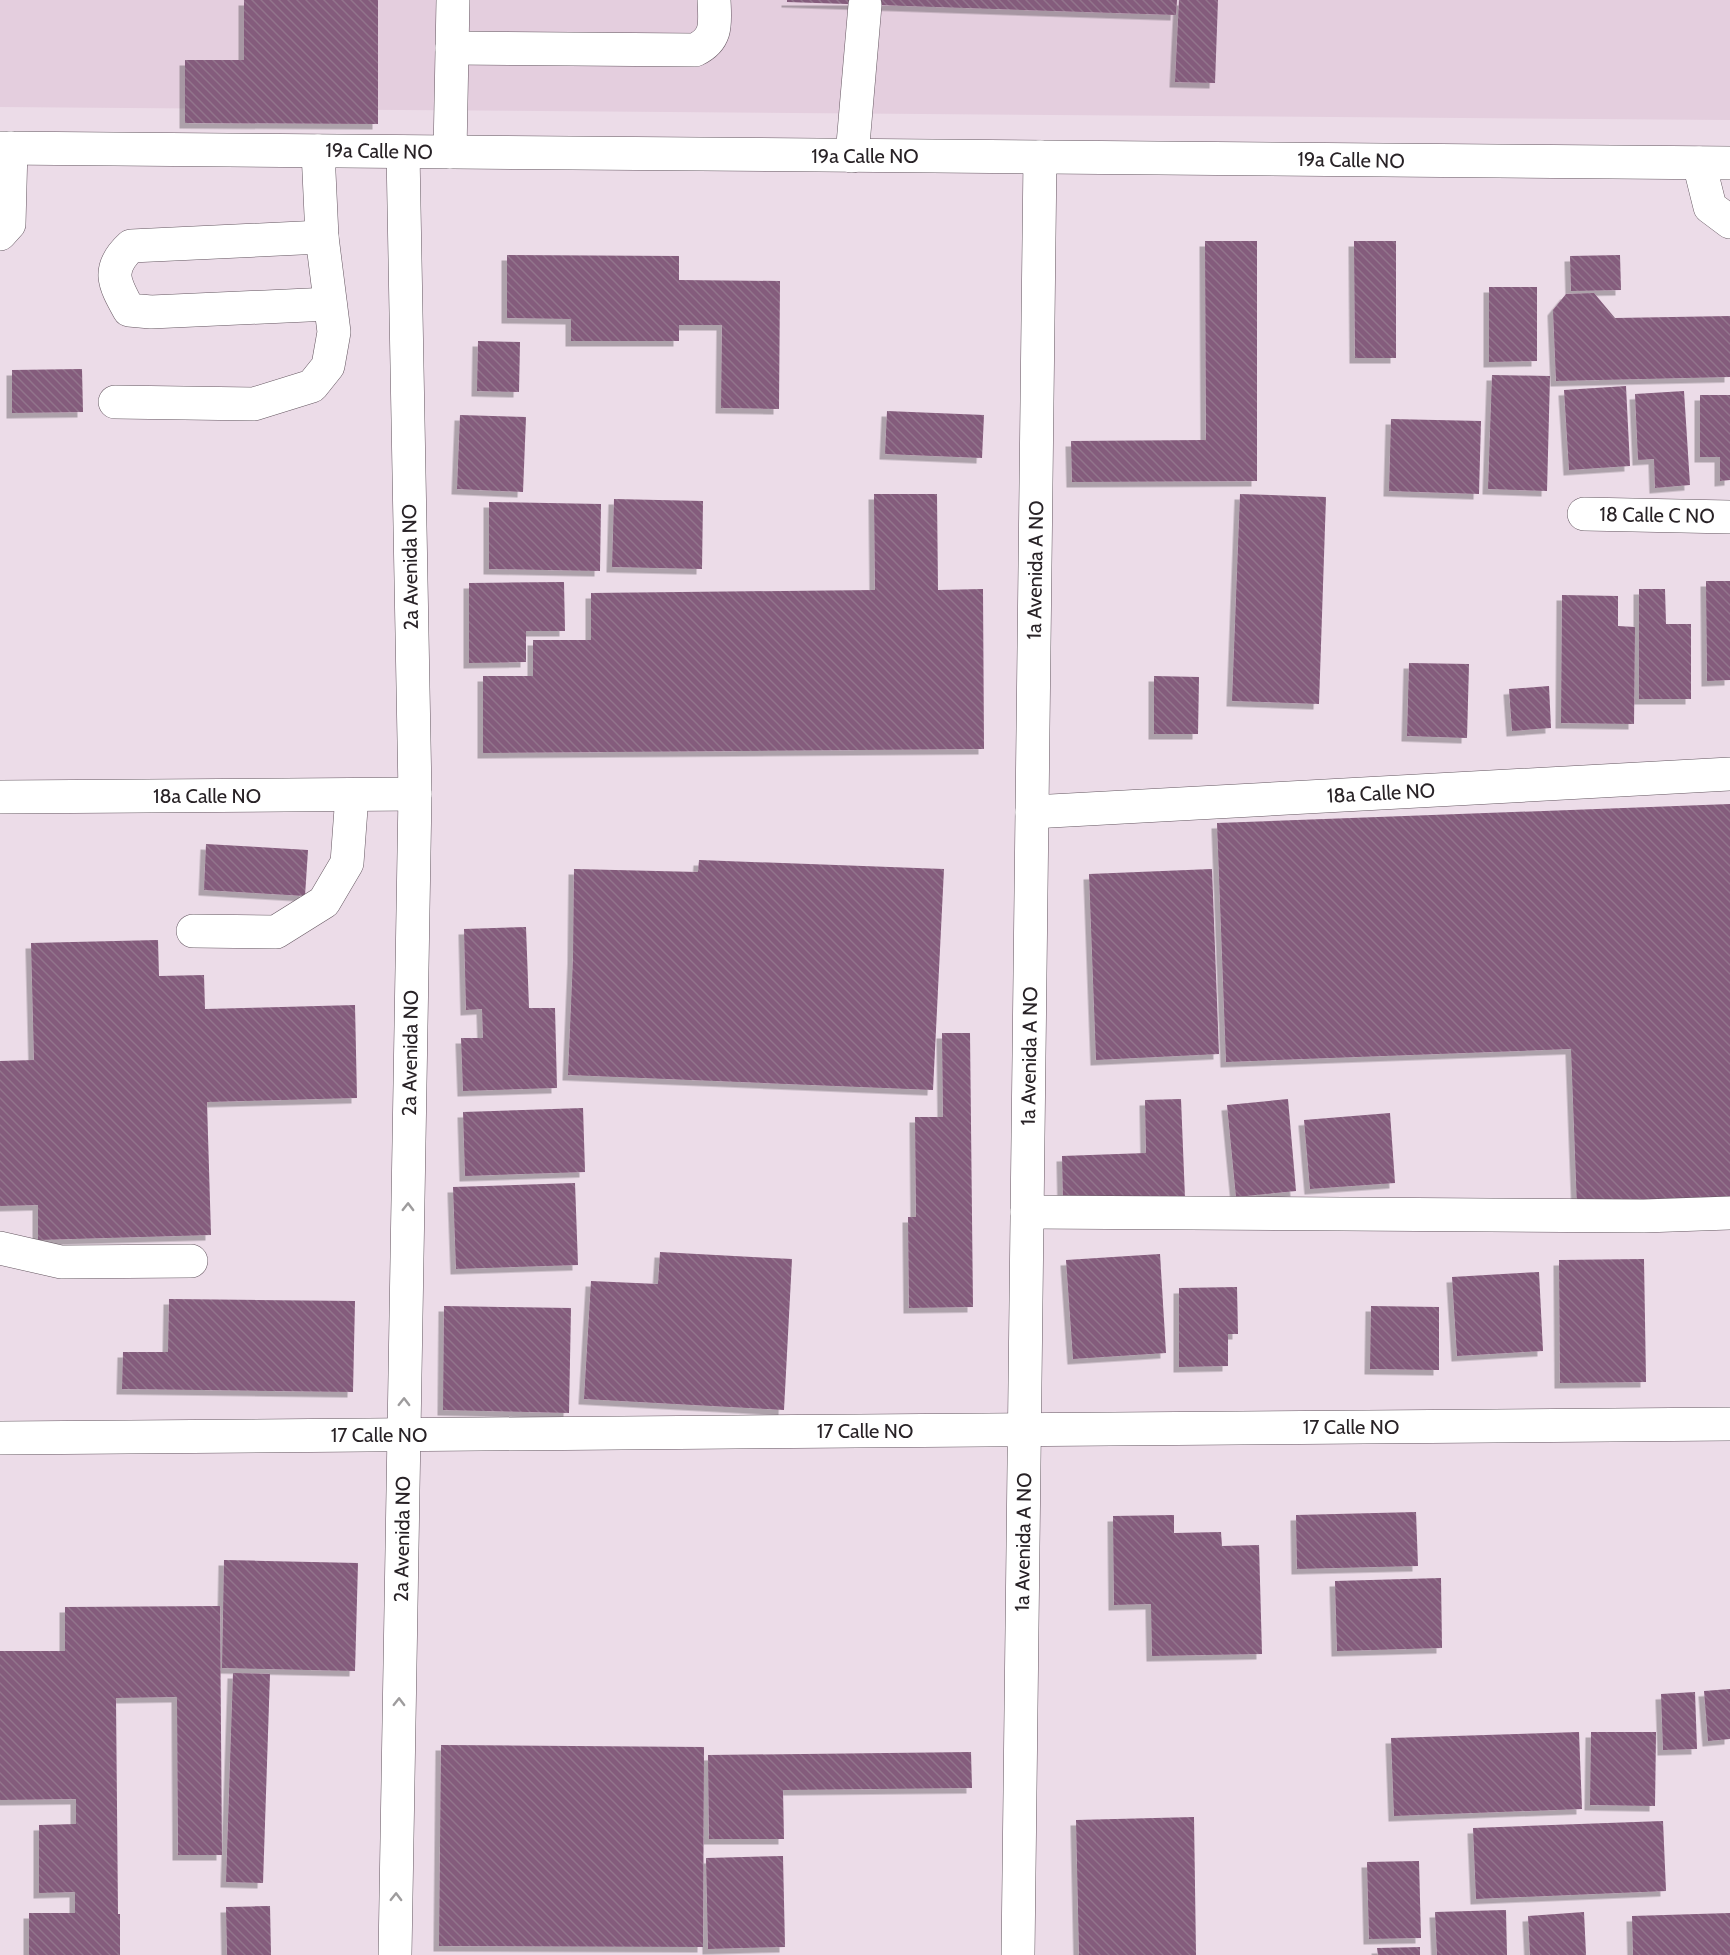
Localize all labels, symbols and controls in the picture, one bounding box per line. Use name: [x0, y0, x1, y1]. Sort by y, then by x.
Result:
street label: 19a Calle NO: [325, 138, 433, 164]
street label: 19a Calle NO: [811, 144, 919, 168]
street label: 19a Calle NO: [1297, 147, 1405, 173]
street label: 1a Avenida A NO: [1022, 500, 1048, 640]
street label: 18 Calle C NO: [1599, 502, 1715, 528]
street label: 2a Avenida NO: [397, 504, 423, 630]
street label: 18a Calle NO: [1326, 778, 1436, 808]
street label: 18a Calle NO: [153, 784, 261, 808]
street label: 1a Avenida A NO: [1016, 986, 1042, 1126]
street label: 2a Avenida NO: [397, 990, 423, 1116]
one-way arrow: [401, 1202, 414, 1211]
one-way arrow: [398, 1397, 410, 1406]
street label: 17 Calle NO: [1303, 1415, 1399, 1439]
street label: 17 Calle NO: [817, 1419, 913, 1443]
street label: 17 Calle NO: [331, 1423, 427, 1447]
street label: 1a Avenida A NO: [1010, 1472, 1036, 1612]
street label: 2a Avenida NO: [389, 1476, 415, 1602]
one-way arrow: [393, 1697, 405, 1706]
one-way arrow: [390, 1892, 402, 1901]

